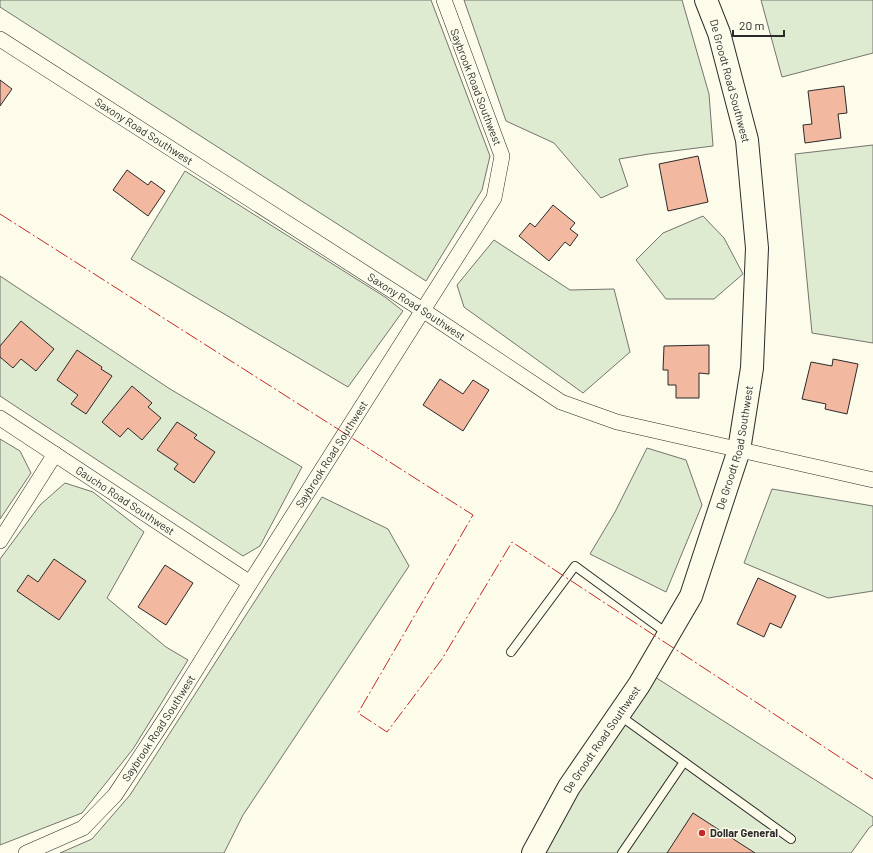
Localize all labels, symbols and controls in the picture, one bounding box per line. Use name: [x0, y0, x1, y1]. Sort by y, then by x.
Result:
scale bar: [733, 12, 784, 38]
street label: De Groodt Road Southwest: [708, 18, 753, 144]
text: 20 m: [739, 18, 765, 32]
street label: Saybrook Road Southwest: [448, 27, 505, 147]
street label: Saxony Road Southwest: [93, 95, 196, 167]
street label: Saxony Road Southwest: [366, 270, 468, 343]
street label: De Groodt Road Southwest: [713, 385, 755, 511]
street label: Saybrook Road Southwest: [292, 398, 370, 510]
street label: Gaucho Road Southwest: [74, 463, 177, 537]
street label: Saybrook Road Southwest: [119, 672, 197, 784]
street label: De Groodt Road Southwest: [560, 683, 643, 795]
place label: Dollar General: [710, 826, 778, 839]
marker: Dollar General: [697, 828, 707, 838]

